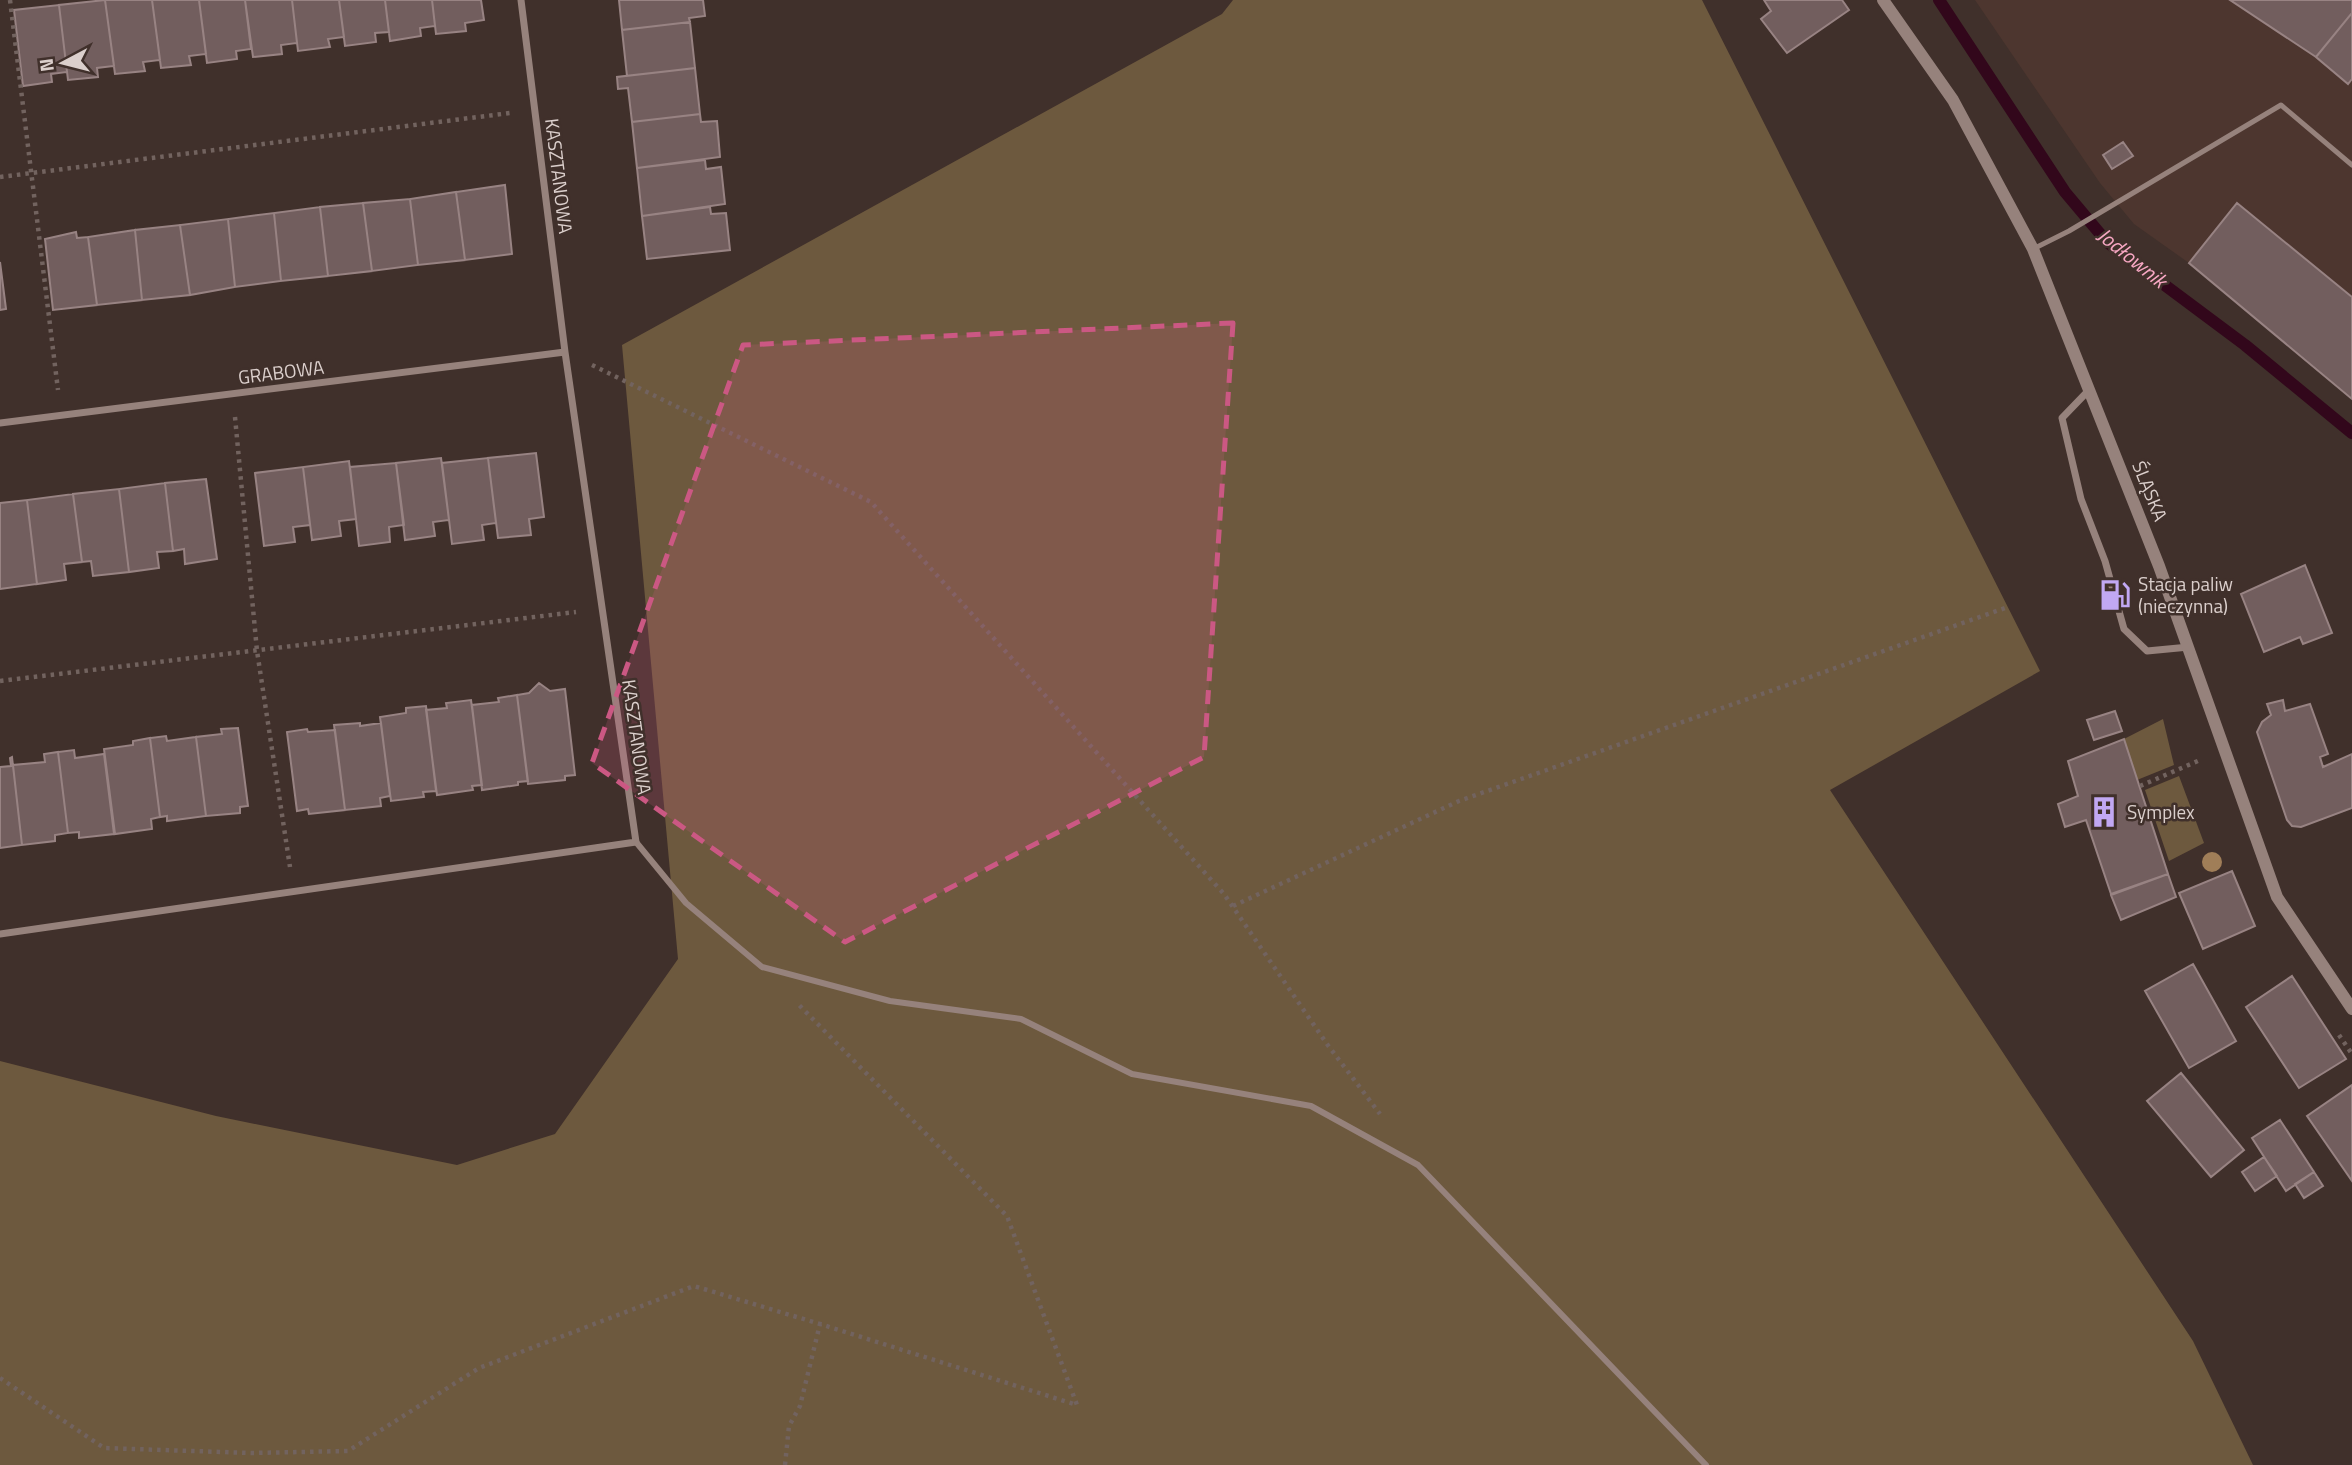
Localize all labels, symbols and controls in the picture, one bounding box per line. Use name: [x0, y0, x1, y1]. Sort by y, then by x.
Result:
north arrow: [28, 28, 98, 98]
text: N: [30, 57, 61, 73]
street label: KASZTANOWA: [538, 117, 581, 235]
water label: Jodłownik: [2091, 219, 2176, 297]
street label: GRABOWA: [236, 352, 326, 391]
street label: ŚLĄSKA: [2125, 456, 2176, 525]
place label: Stacja paliw (nieczynna): [2138, 569, 2233, 620]
fuel station icon: Stacja paliw (nieczynna): [2098, 578, 2132, 612]
street label: KASZTANOWA: [615, 677, 660, 796]
building icon: Symplex: [2087, 795, 2121, 829]
place label: Symplex: [2127, 797, 2195, 826]

